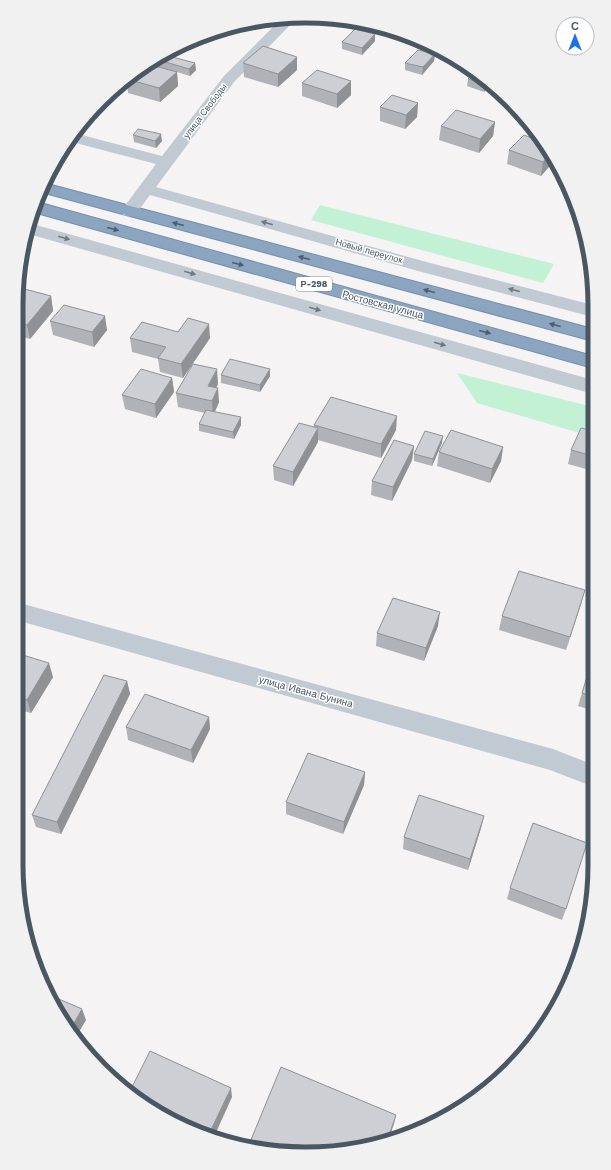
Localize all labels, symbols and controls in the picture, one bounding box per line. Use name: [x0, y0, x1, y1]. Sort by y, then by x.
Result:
north arrow: [555, 16, 595, 56]
text: С: [571, 20, 579, 33]
street label: улица Свободы: [181, 82, 229, 140]
one-way arrow: [261, 220, 273, 226]
one-way arrow: [172, 221, 184, 227]
one-way arrow: [107, 226, 119, 232]
one-way arrow: [59, 235, 71, 241]
street label: Новый переулок: [334, 237, 404, 265]
one-way arrow: [298, 254, 310, 260]
one-way arrow: [232, 261, 244, 267]
one-way arrow: [183, 271, 196, 277]
road number: Р-298: [296, 277, 332, 291]
one-way arrow: [508, 287, 520, 293]
street label: Ростовская улица: [341, 288, 425, 321]
one-way arrow: [423, 288, 435, 294]
one-way arrow: [309, 306, 321, 312]
one-way arrow: [549, 321, 561, 327]
one-way arrow: [479, 329, 491, 335]
one-way arrow: [434, 341, 446, 347]
street label: улица Ивана Бунина: [258, 674, 355, 709]

